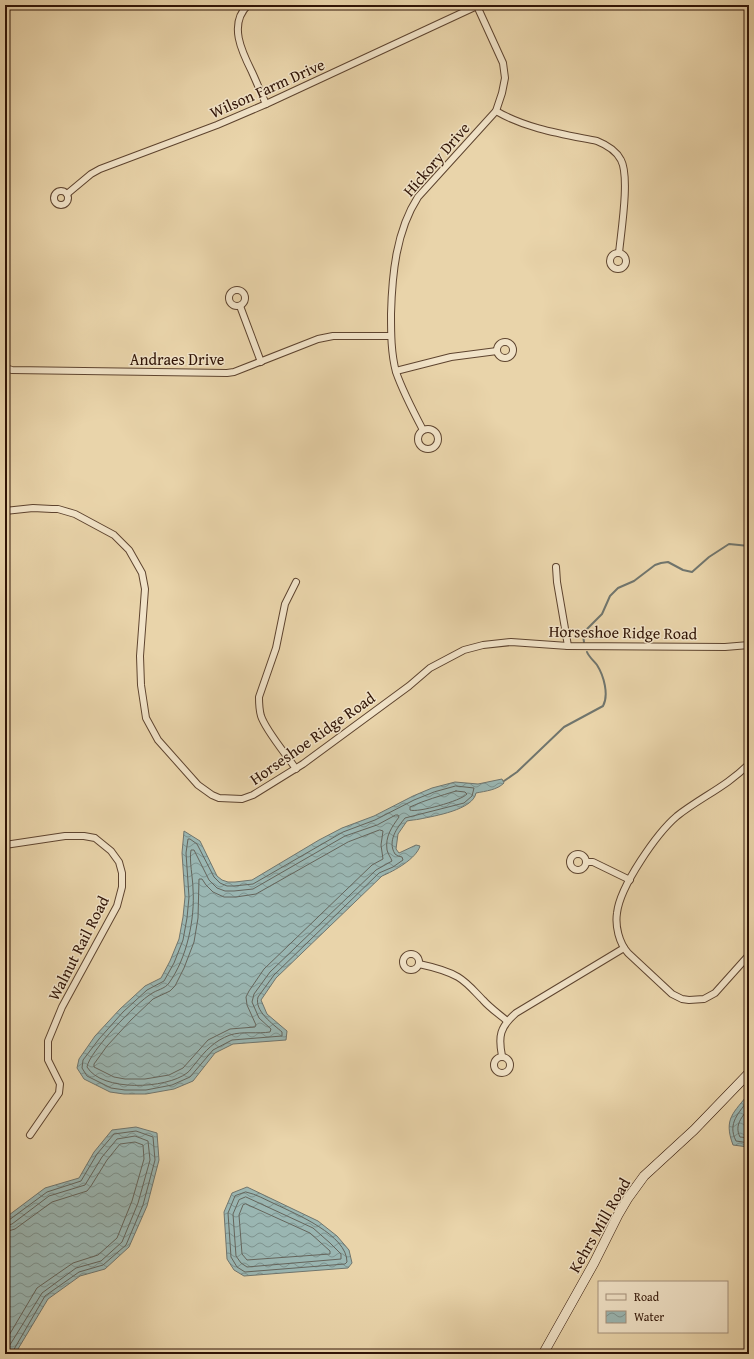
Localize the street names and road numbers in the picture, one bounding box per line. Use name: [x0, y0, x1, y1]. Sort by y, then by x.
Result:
street label: Wilson Farm Drive: [206, 52, 328, 124]
street label: Hickory Drive: [397, 116, 475, 202]
street label: Andraes Drive: [130, 347, 224, 371]
street label: Horseshoe Ridge Road: [549, 619, 698, 645]
street label: Horseshoe Ridge Road: [244, 685, 380, 790]
street label: Walnut Rail Road: [41, 891, 115, 1005]
street label: Kehrs Mill Road: [562, 1173, 636, 1277]

